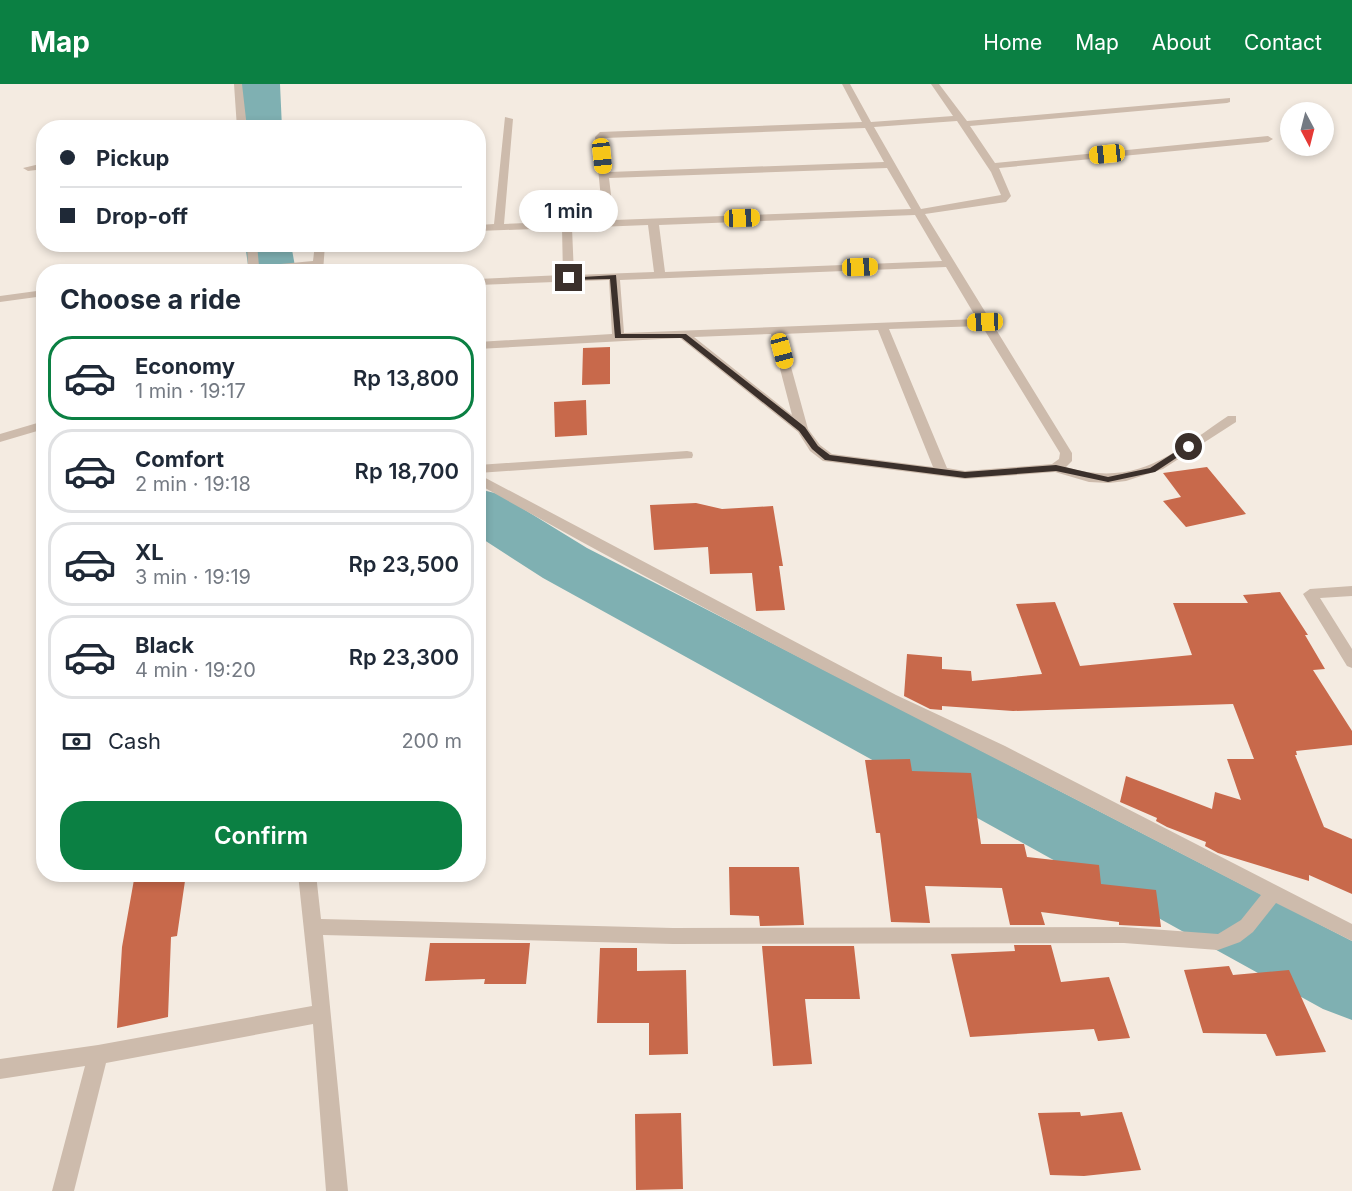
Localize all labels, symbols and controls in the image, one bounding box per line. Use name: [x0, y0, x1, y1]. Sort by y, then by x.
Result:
text: Map: [30, 25, 90, 59]
text: Home: [983, 30, 1042, 55]
text: Map: [1075, 30, 1119, 55]
text: About: [1152, 30, 1211, 55]
text: Contact: [1244, 30, 1322, 55]
north arrow: [1280, 102, 1334, 156]
map controls: [1280, 102, 1334, 156]
car: [591, 137, 613, 175]
car: [1088, 143, 1126, 165]
text: Pickup: [96, 145, 170, 171]
callout: 1 min: [520, 191, 618, 233]
text: 1 min: [544, 199, 593, 223]
text: Drop-off: [96, 203, 188, 229]
car: [724, 208, 760, 228]
car: [842, 257, 878, 277]
route end: [555, 264, 582, 291]
text: Choose a ride: [60, 283, 241, 316]
car: [967, 312, 1003, 332]
car: [769, 331, 795, 371]
icon: car: [63, 351, 117, 405]
text: Economy: [135, 353, 235, 379]
text: Rp 13,800: [353, 365, 459, 391]
text: 1 min · 19:17: [135, 379, 246, 403]
route start: [1175, 433, 1202, 460]
icon: car: [63, 444, 117, 498]
text: Comfort: [135, 446, 224, 472]
text: Rp 18,700: [355, 458, 459, 484]
text: 2 min · 19:18: [135, 472, 251, 496]
icon: car: [63, 537, 117, 591]
text: XL: [135, 539, 164, 565]
text: Rp 23,500: [348, 551, 459, 577]
text: 3 min · 19:19: [135, 565, 251, 589]
icon: car: [63, 630, 117, 684]
text: Black: [135, 632, 194, 658]
text: Rp 23,300: [349, 644, 459, 670]
text: 4 min · 19:20: [135, 658, 256, 682]
icon: cash: [60, 725, 93, 758]
text: Cash: [108, 728, 161, 754]
text: 200 m: [401, 729, 462, 753]
button: Confirm: [60, 801, 462, 870]

